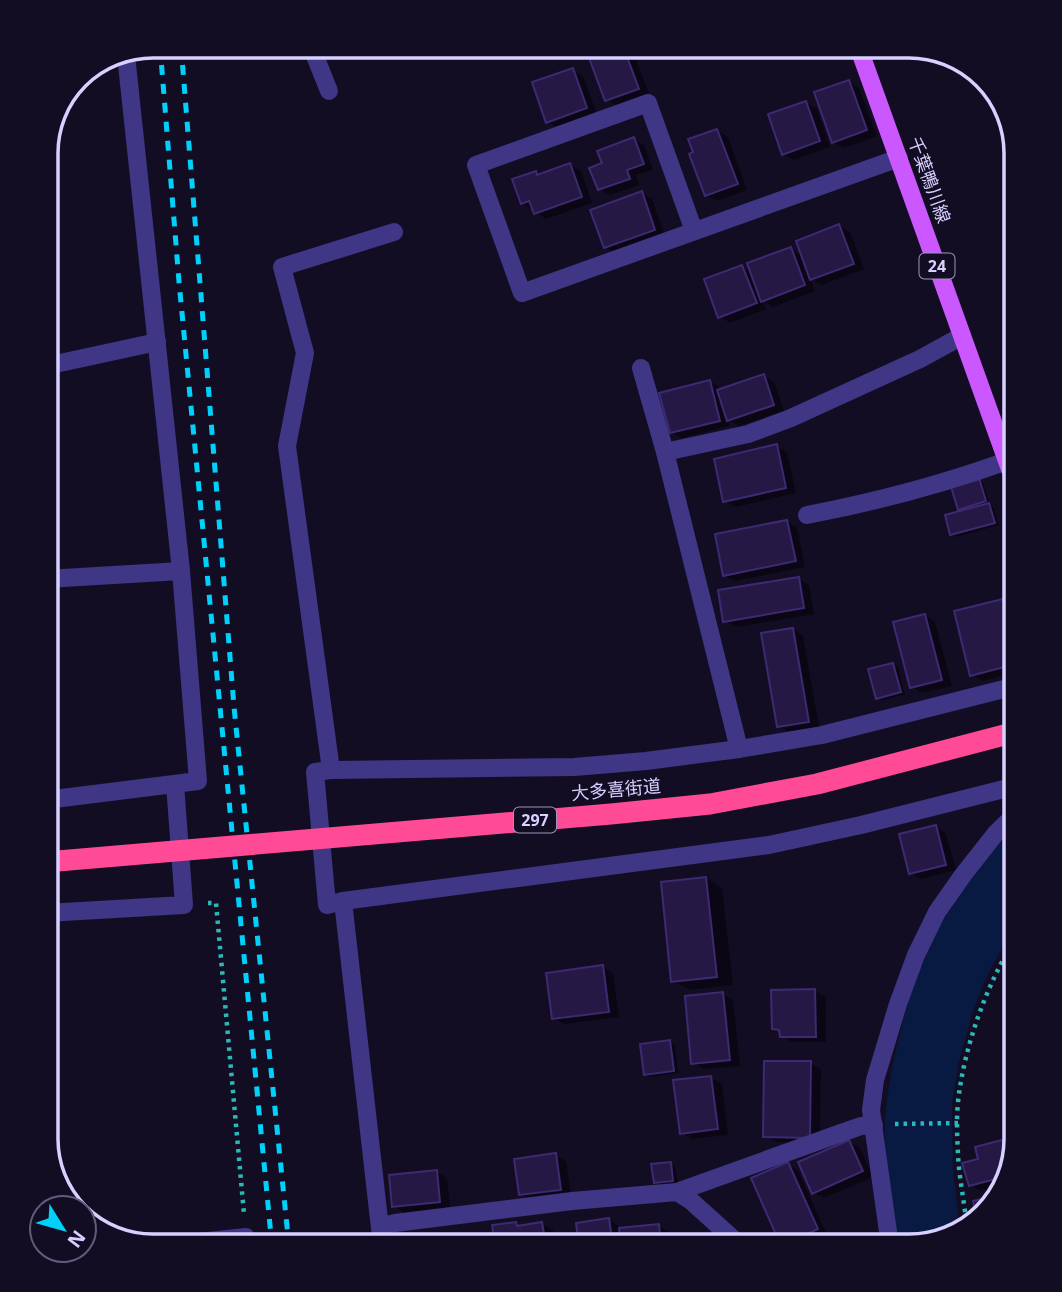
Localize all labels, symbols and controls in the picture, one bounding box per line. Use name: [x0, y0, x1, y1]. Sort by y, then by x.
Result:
street label: 千葉鴨川線: [903, 133, 957, 226]
road number: 24: [920, 254, 954, 278]
street label: 大多喜街道: [570, 773, 662, 805]
road number: 297: [514, 807, 556, 832]
north arrow: [28, 1194, 98, 1264]
text: N: [62, 1225, 92, 1253]

